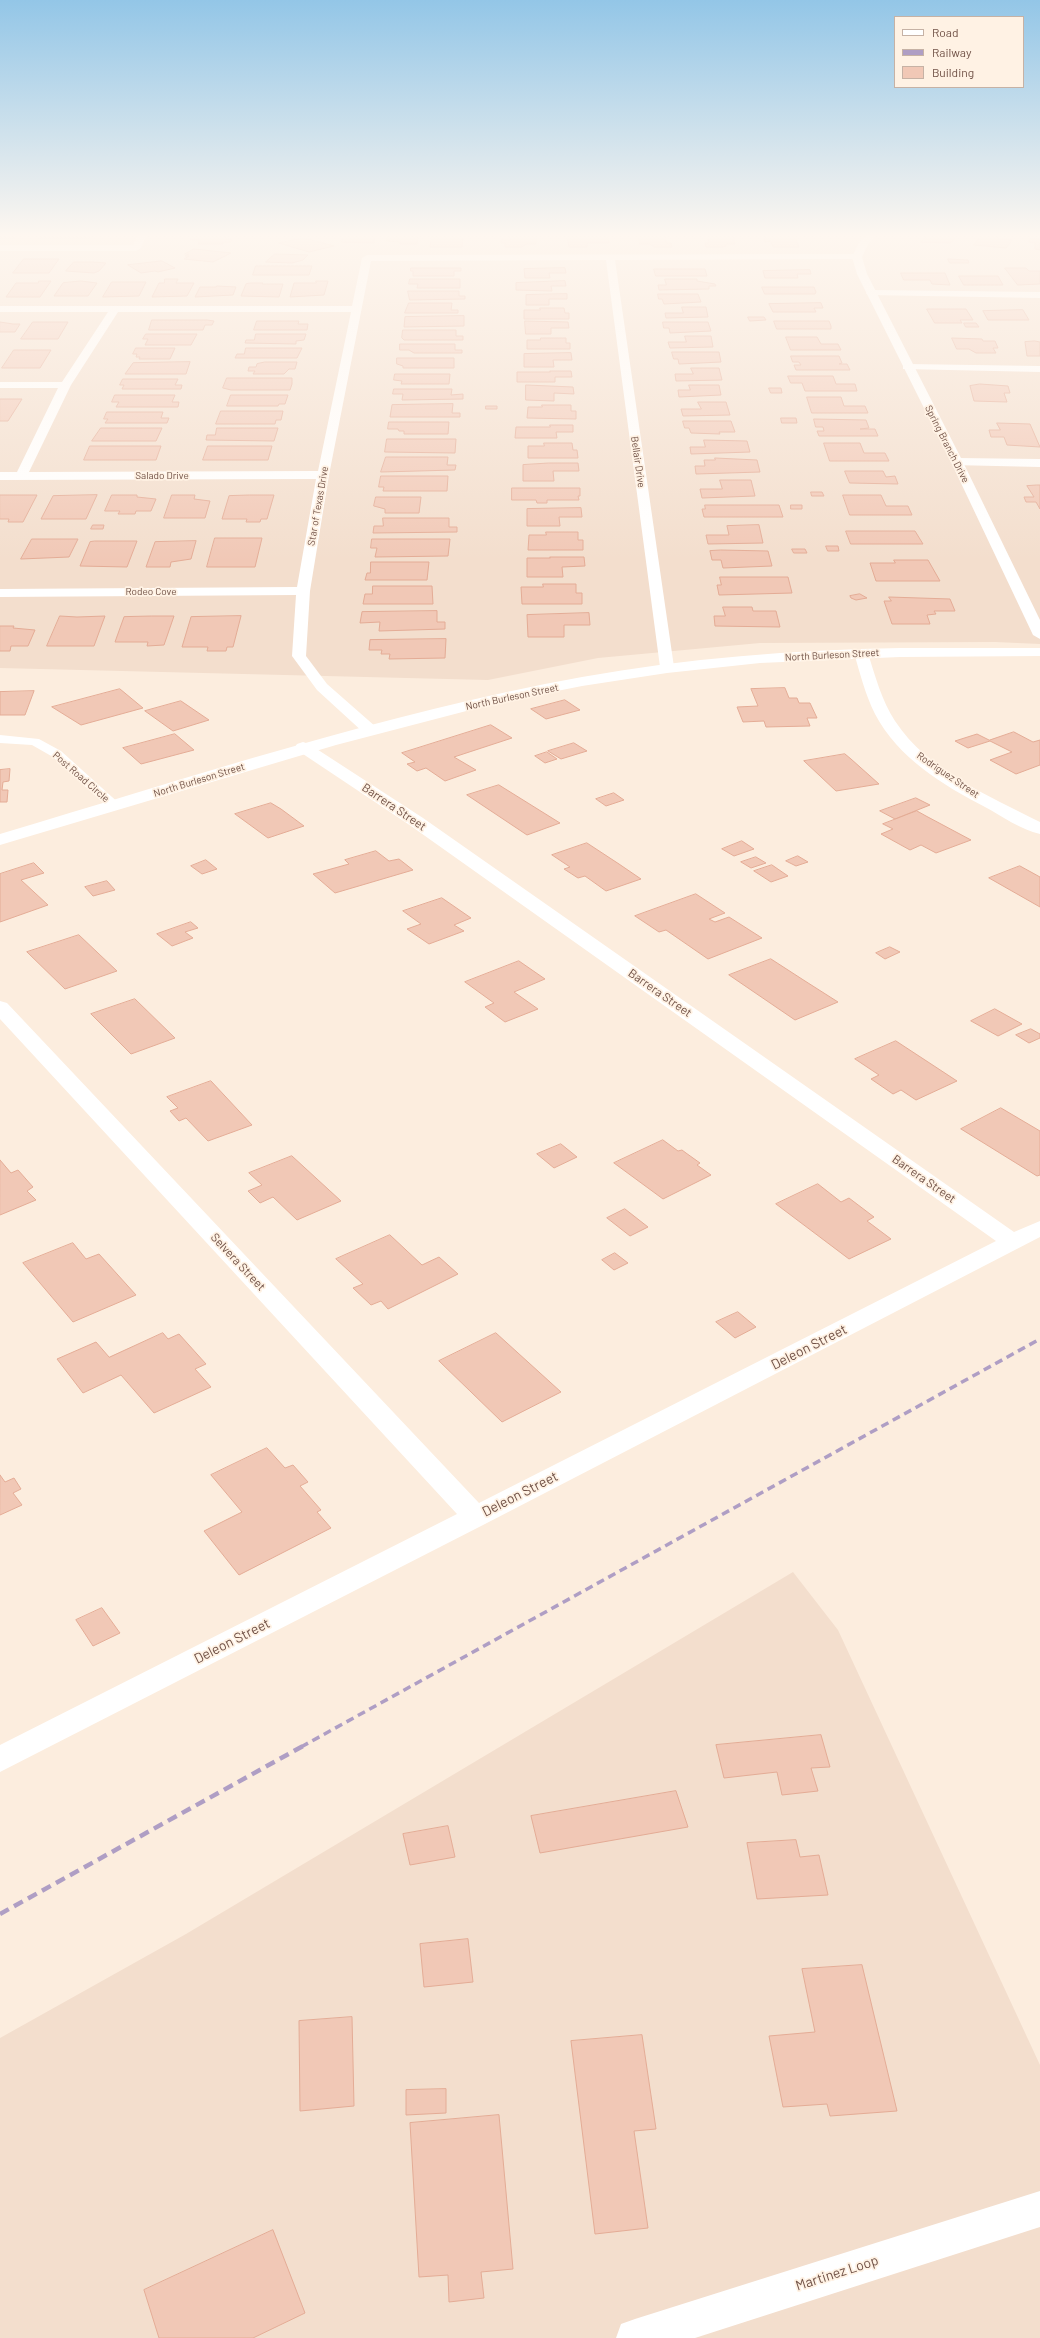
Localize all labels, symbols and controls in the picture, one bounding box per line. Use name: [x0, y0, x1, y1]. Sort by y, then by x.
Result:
legend: [894, 16, 1024, 88]
text: Road: [932, 25, 959, 39]
text: Railway: [932, 45, 971, 59]
text: Building: [932, 65, 974, 79]
street label: Spring Branch Drive: [922, 403, 972, 485]
street label: Bellair Drive: [628, 436, 648, 488]
street label: Star of Texas Drive: [305, 465, 331, 547]
street label: Salado Drive: [135, 470, 189, 482]
street label: Rodeo Cove: [126, 586, 176, 598]
street label: North Burleson Street: [784, 647, 880, 663]
street label: North Burleson Street: [464, 681, 560, 713]
street label: Post Road Circle: [50, 749, 112, 805]
street label: Rodriguez Street: [914, 750, 982, 800]
street label: North Burleson Street: [152, 760, 246, 800]
street label: Barrera Street: [359, 780, 429, 834]
street label: Barrera Street: [625, 966, 695, 1020]
street label: Barrera Street: [889, 1152, 959, 1206]
street label: Selvera Street: [208, 1230, 268, 1294]
street label: Deleon Street: [768, 1321, 850, 1373]
street label: Deleon Street: [479, 1468, 561, 1520]
street label: Deleon Street: [191, 1615, 273, 1667]
street label: Martinez Loop: [794, 2252, 880, 2294]

